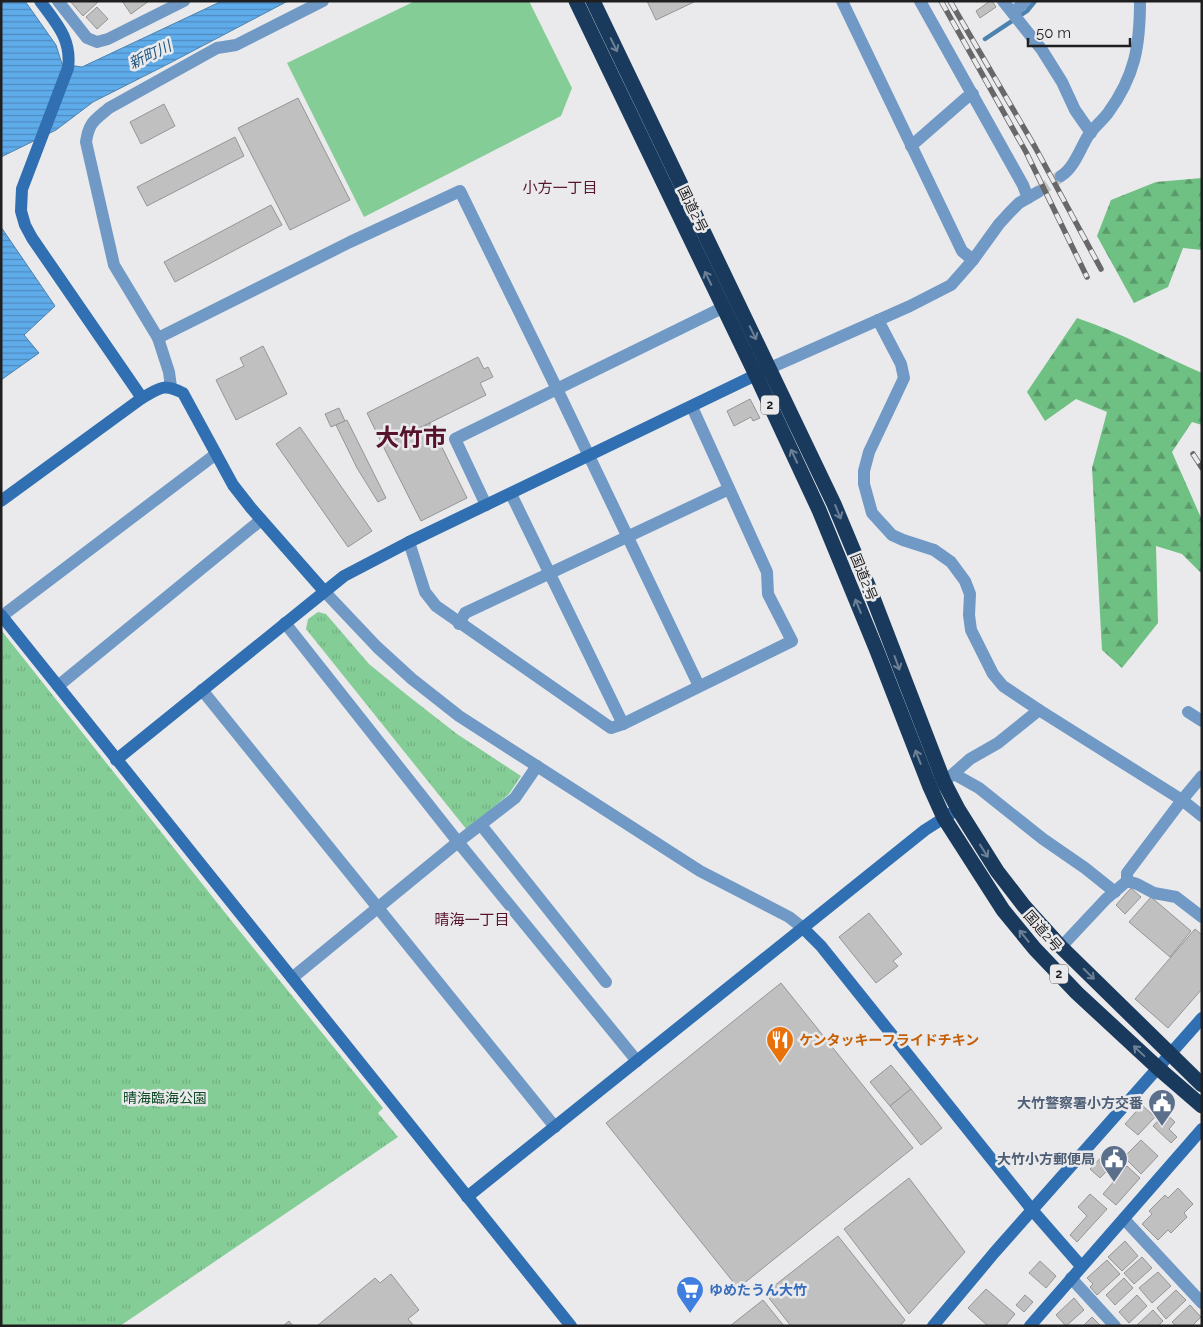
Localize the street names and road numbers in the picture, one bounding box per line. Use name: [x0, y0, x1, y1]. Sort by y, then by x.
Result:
street label: 国道2号: [675, 183, 711, 235]
road number: 2: [761, 396, 779, 414]
street label: 国道2号: [847, 551, 881, 603]
street label: 国道2号: [1021, 907, 1065, 955]
road number: 2: [1050, 964, 1068, 984]

